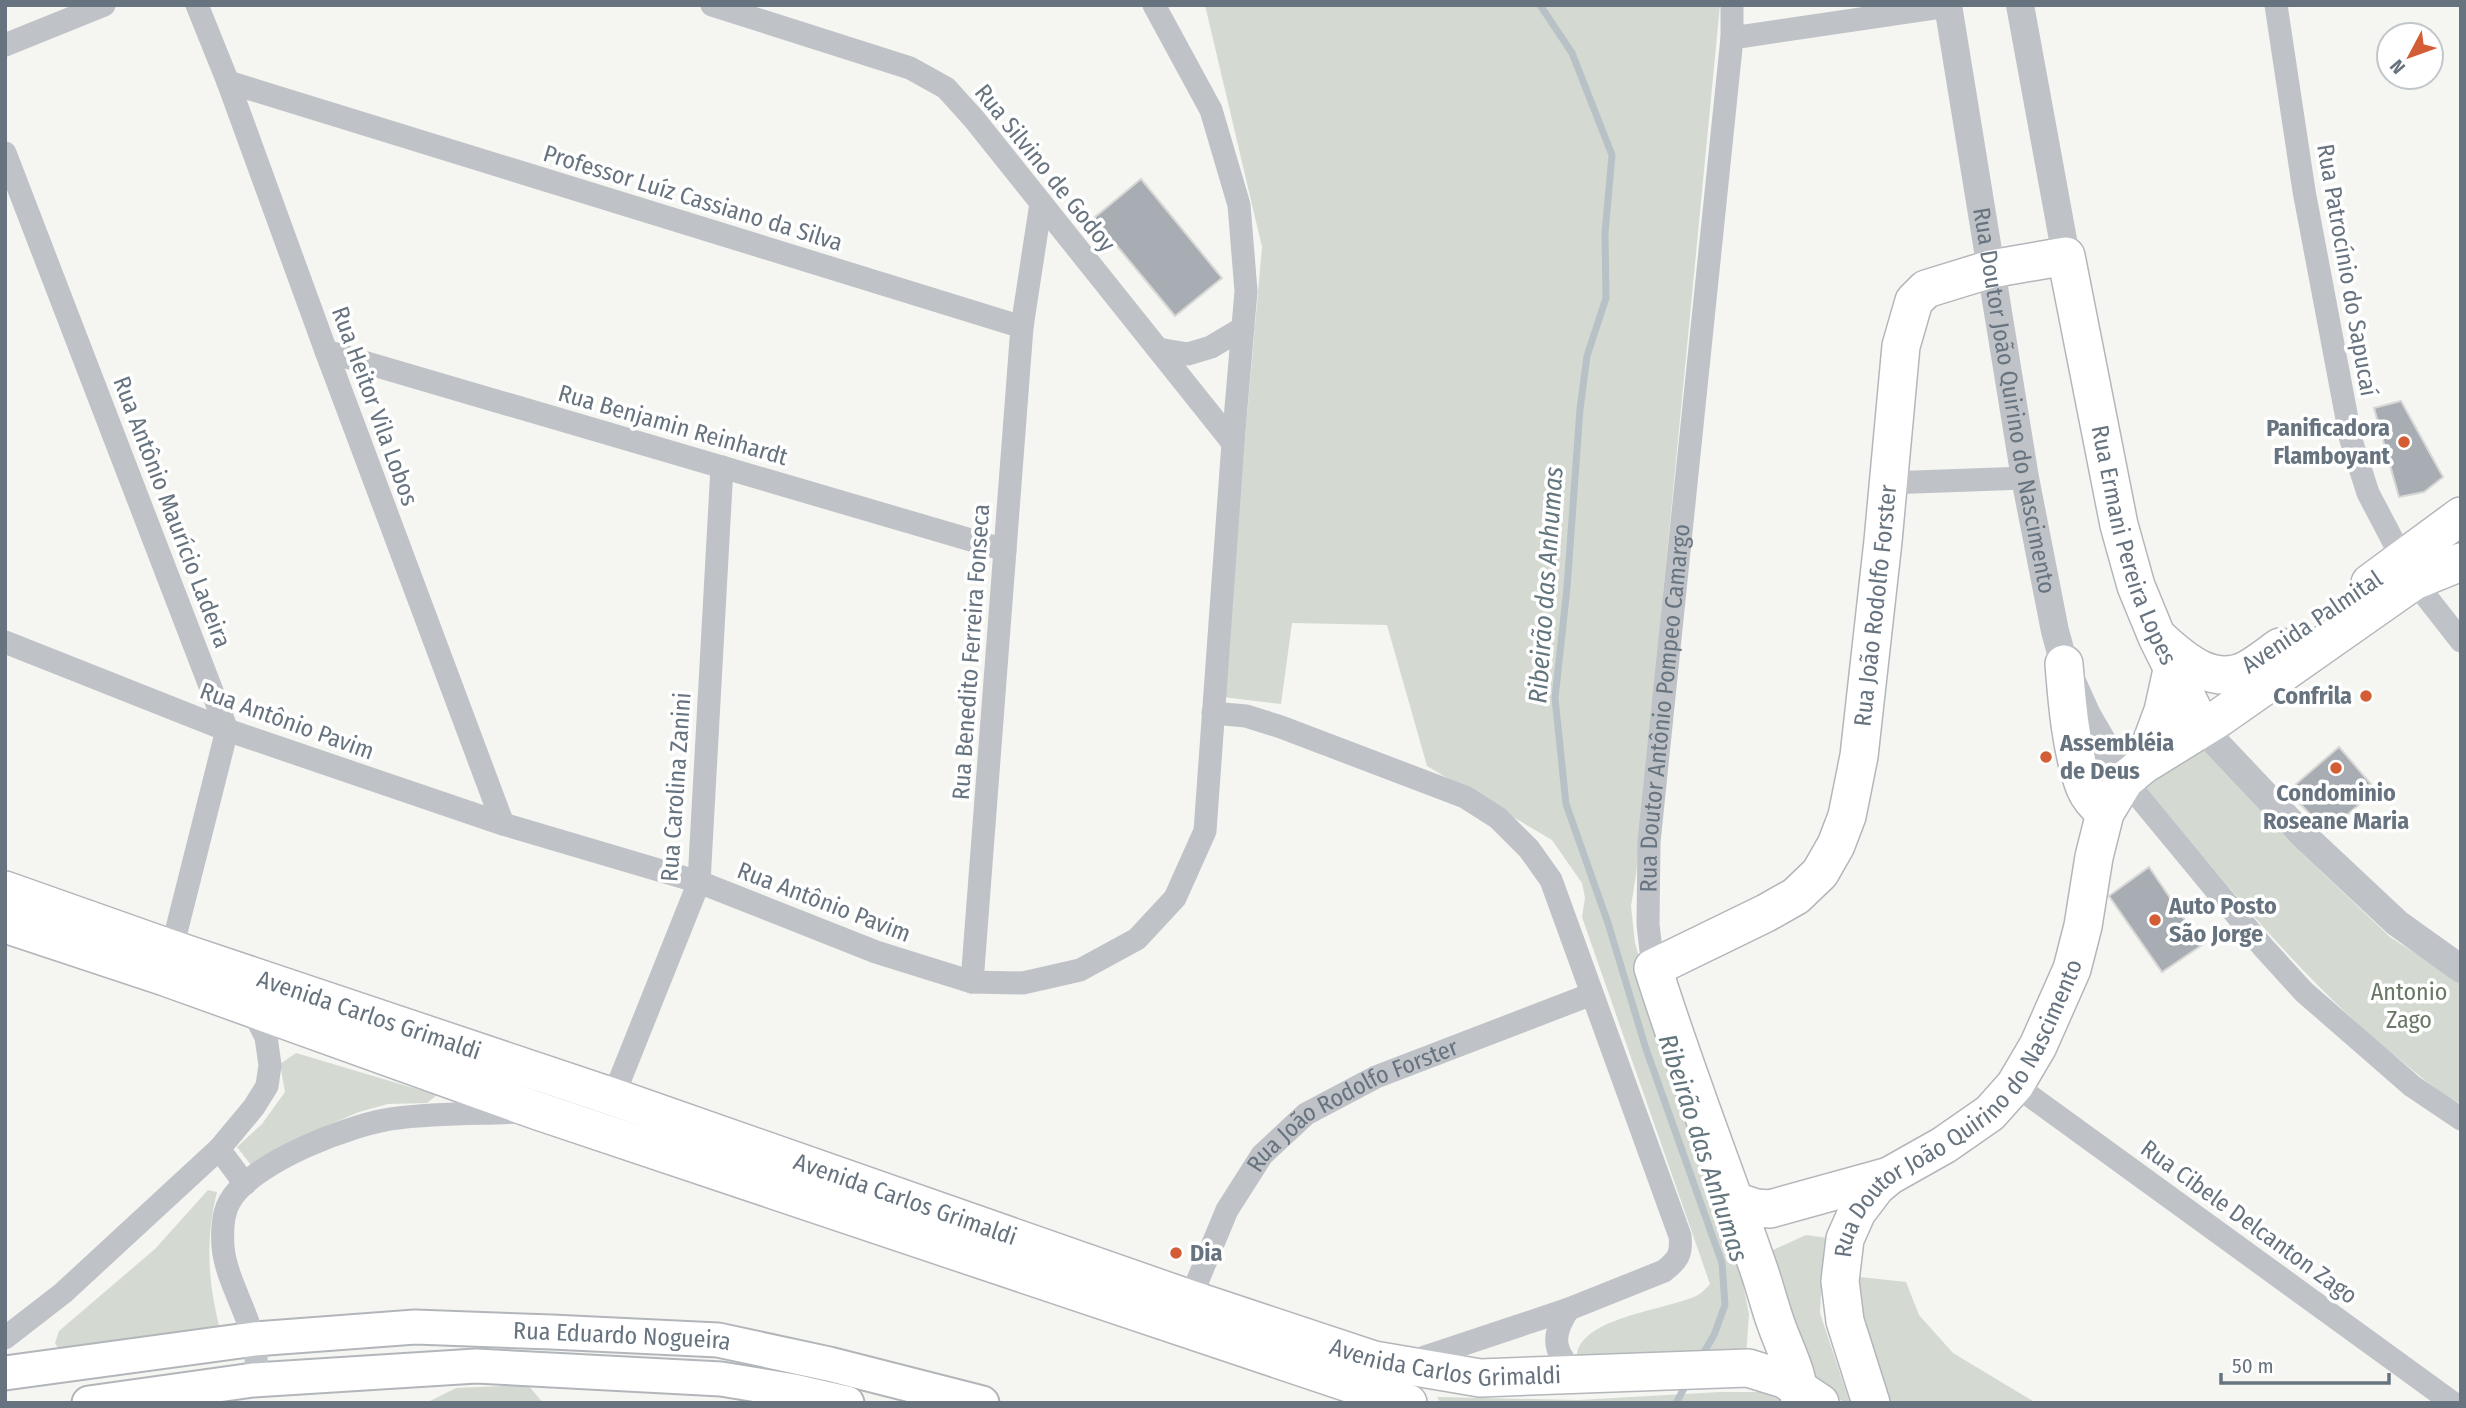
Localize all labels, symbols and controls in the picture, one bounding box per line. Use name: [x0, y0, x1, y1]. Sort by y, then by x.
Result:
north arrow: [2375, 21, 2445, 91]
text: N: [2385, 55, 2410, 79]
street label: Rua Silvino de Godoy: [969, 79, 1121, 258]
street label: Professor Luíz Cassiano da Silva: [540, 139, 846, 257]
street label: Rua Patrocínio do Sapucaí: [2311, 142, 2383, 398]
street label: Rua Doutor João Quirino do Nascimento: [1967, 205, 2061, 596]
street label: Rua Heitor Vila Lobos: [326, 303, 424, 509]
street label: Rua Antônio Maurício Ladeira: [107, 372, 237, 652]
street label: Rua Benjamin Reinhardt: [555, 379, 791, 471]
place label: Panificadora Flamboyant: [2266, 414, 2391, 470]
street label: Rua Ermani Pereira Lopes: [2086, 423, 2183, 669]
marker: Panificadora Flamboyant: [2396, 434, 2412, 450]
water label: Ribeirão das Anhumas: [1522, 466, 1570, 704]
street label: Rua João Rodolfo Forster: [1848, 483, 1902, 728]
street label: Rua Benedito Ferreira Fonseca: [947, 503, 995, 801]
street label: Rua Doutor Antônio Pompeo Camargo: [1634, 522, 1696, 893]
street label: Avenida Palmital: [2237, 565, 2387, 679]
street label: Rua Antônio Pavim: [196, 677, 378, 765]
place label: Confrila: [2273, 682, 2352, 710]
marker: Confrila: [2358, 688, 2374, 704]
street label: Rua Carolina Zanini: [655, 691, 697, 883]
place label: Assembléia de Deus: [2059, 729, 2174, 785]
marker: Assembléia de Deus: [2038, 749, 2054, 765]
marker: Condominio Roseane Maria: [2328, 760, 2344, 776]
place label: Condominio Roseane Maria: [2263, 779, 2409, 835]
street label: Rua Antônio Pavim: [733, 856, 915, 948]
place label: Auto Posto São Jorge: [2168, 892, 2277, 948]
marker: Auto Posto São Jorge: [2147, 912, 2163, 928]
street label: Rua Doutor João Quirino do Nascimento: [1829, 957, 2088, 1259]
street label: Avenida Carlos Grimaldi: [254, 965, 485, 1066]
park label: Antonio Zago: [2371, 978, 2447, 1034]
water label: Ribeirão das Anhumas: [1652, 1030, 1754, 1266]
street label: Rua João Rodolfo Forster: [1241, 1033, 1462, 1177]
street label: Rua Cibele Delcanton Zago: [2135, 1134, 2363, 1310]
street label: Avenida Carlos Grimaldi: [790, 1147, 1021, 1251]
place label: Dia: [1190, 1239, 1222, 1267]
marker: Dia: [1168, 1245, 1184, 1261]
street label: Rua Eduardo Nogueira: [513, 1317, 734, 1356]
street label: Avenida Carlos Grimaldi: [1326, 1332, 1562, 1392]
scale bar: [2221, 1342, 2389, 1386]
text: 50 m: [2232, 1353, 2274, 1379]

